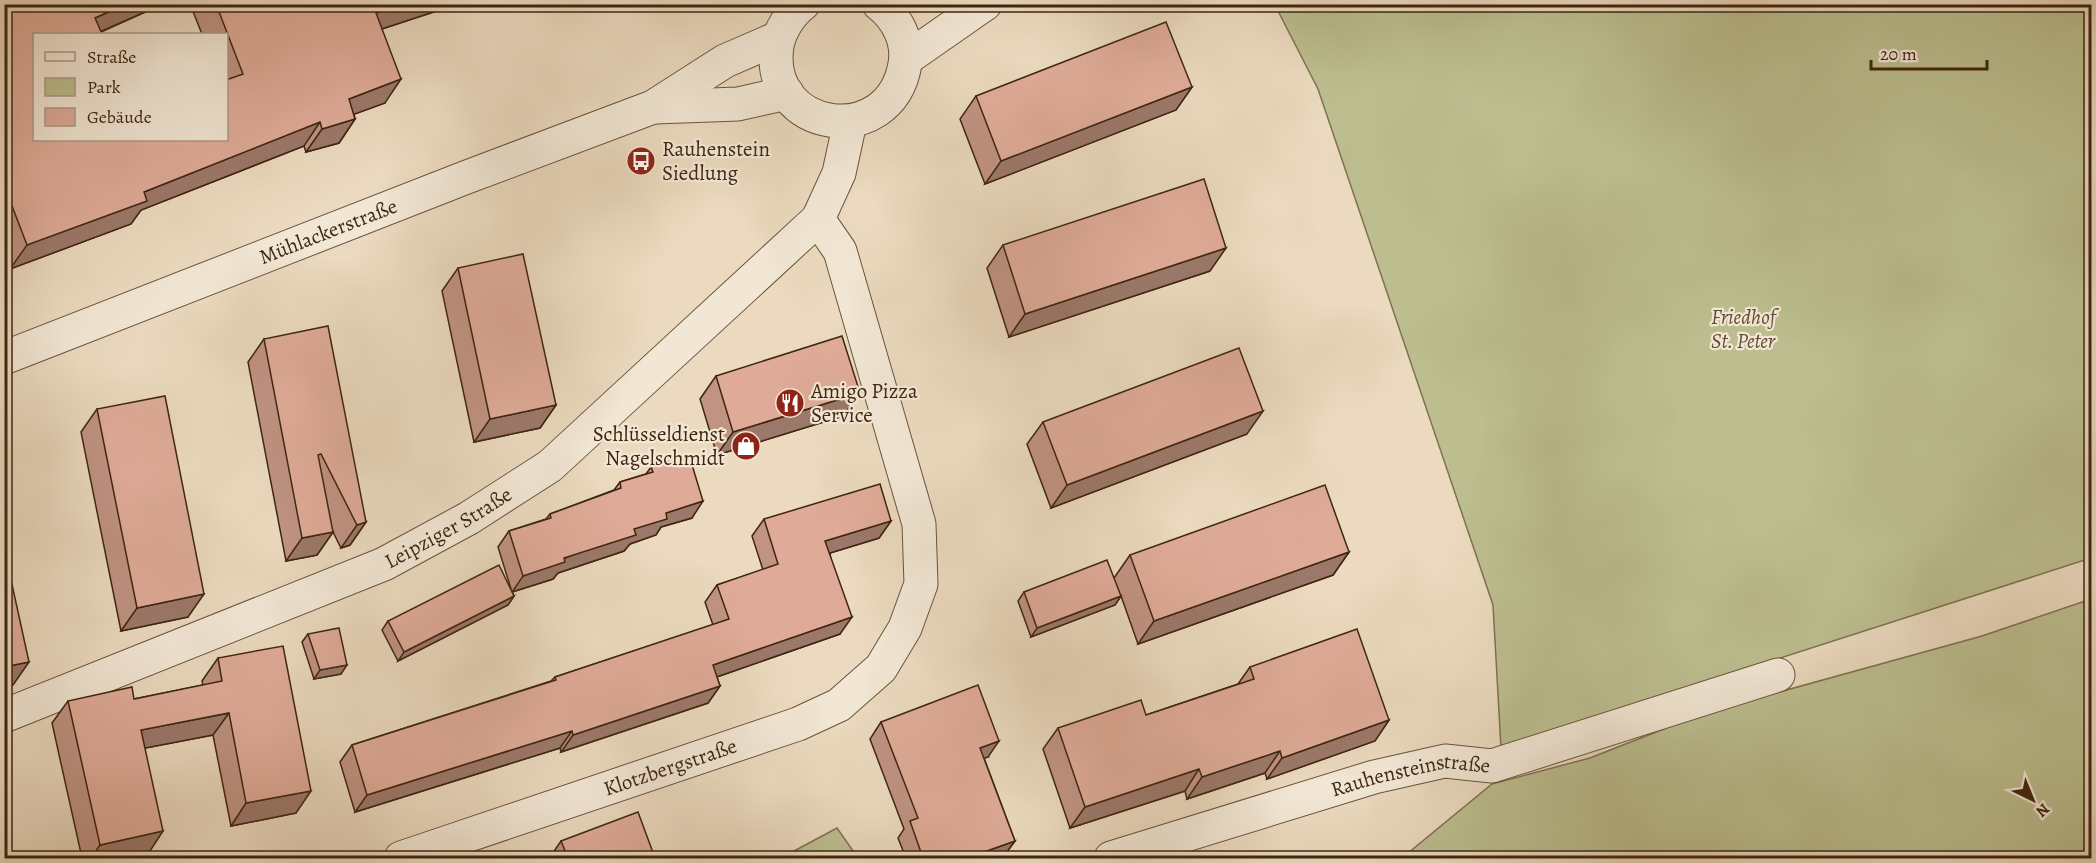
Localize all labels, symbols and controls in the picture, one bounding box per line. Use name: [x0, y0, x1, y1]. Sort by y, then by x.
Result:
legend: [33, 33, 228, 141]
scale bar: [1871, 33, 1986, 71]
text: 20 m: [1880, 42, 1917, 66]
text: Straße: [87, 45, 136, 69]
text: Park: [87, 75, 121, 99]
text: Gebäude: [87, 105, 152, 129]
place label: Rauhenstein Siedlung: [662, 135, 770, 187]
bus stop icon: Rauhenstein Siedlung: [625, 145, 657, 177]
street label: Mühlackerstraße: [255, 192, 401, 271]
park label: Friedhof St. Peter: [1711, 303, 1780, 355]
place label: Amigo Pizza Service: [810, 377, 918, 429]
restaurant icon: Amigo Pizza Service: [774, 387, 806, 419]
place label: Schlüsseldienst Nagelschmidt: [593, 420, 725, 472]
shop icon: Schlüsseldienst Nagelschmidt: [730, 430, 762, 462]
street label: Leipziger Straße: [380, 480, 517, 575]
street label: Klotzbergstraße: [600, 732, 740, 803]
street label: Rauhensteinstraße: [1327, 747, 1492, 804]
north arrow: [2003, 770, 2063, 830]
text: N: [2031, 798, 2054, 822]

